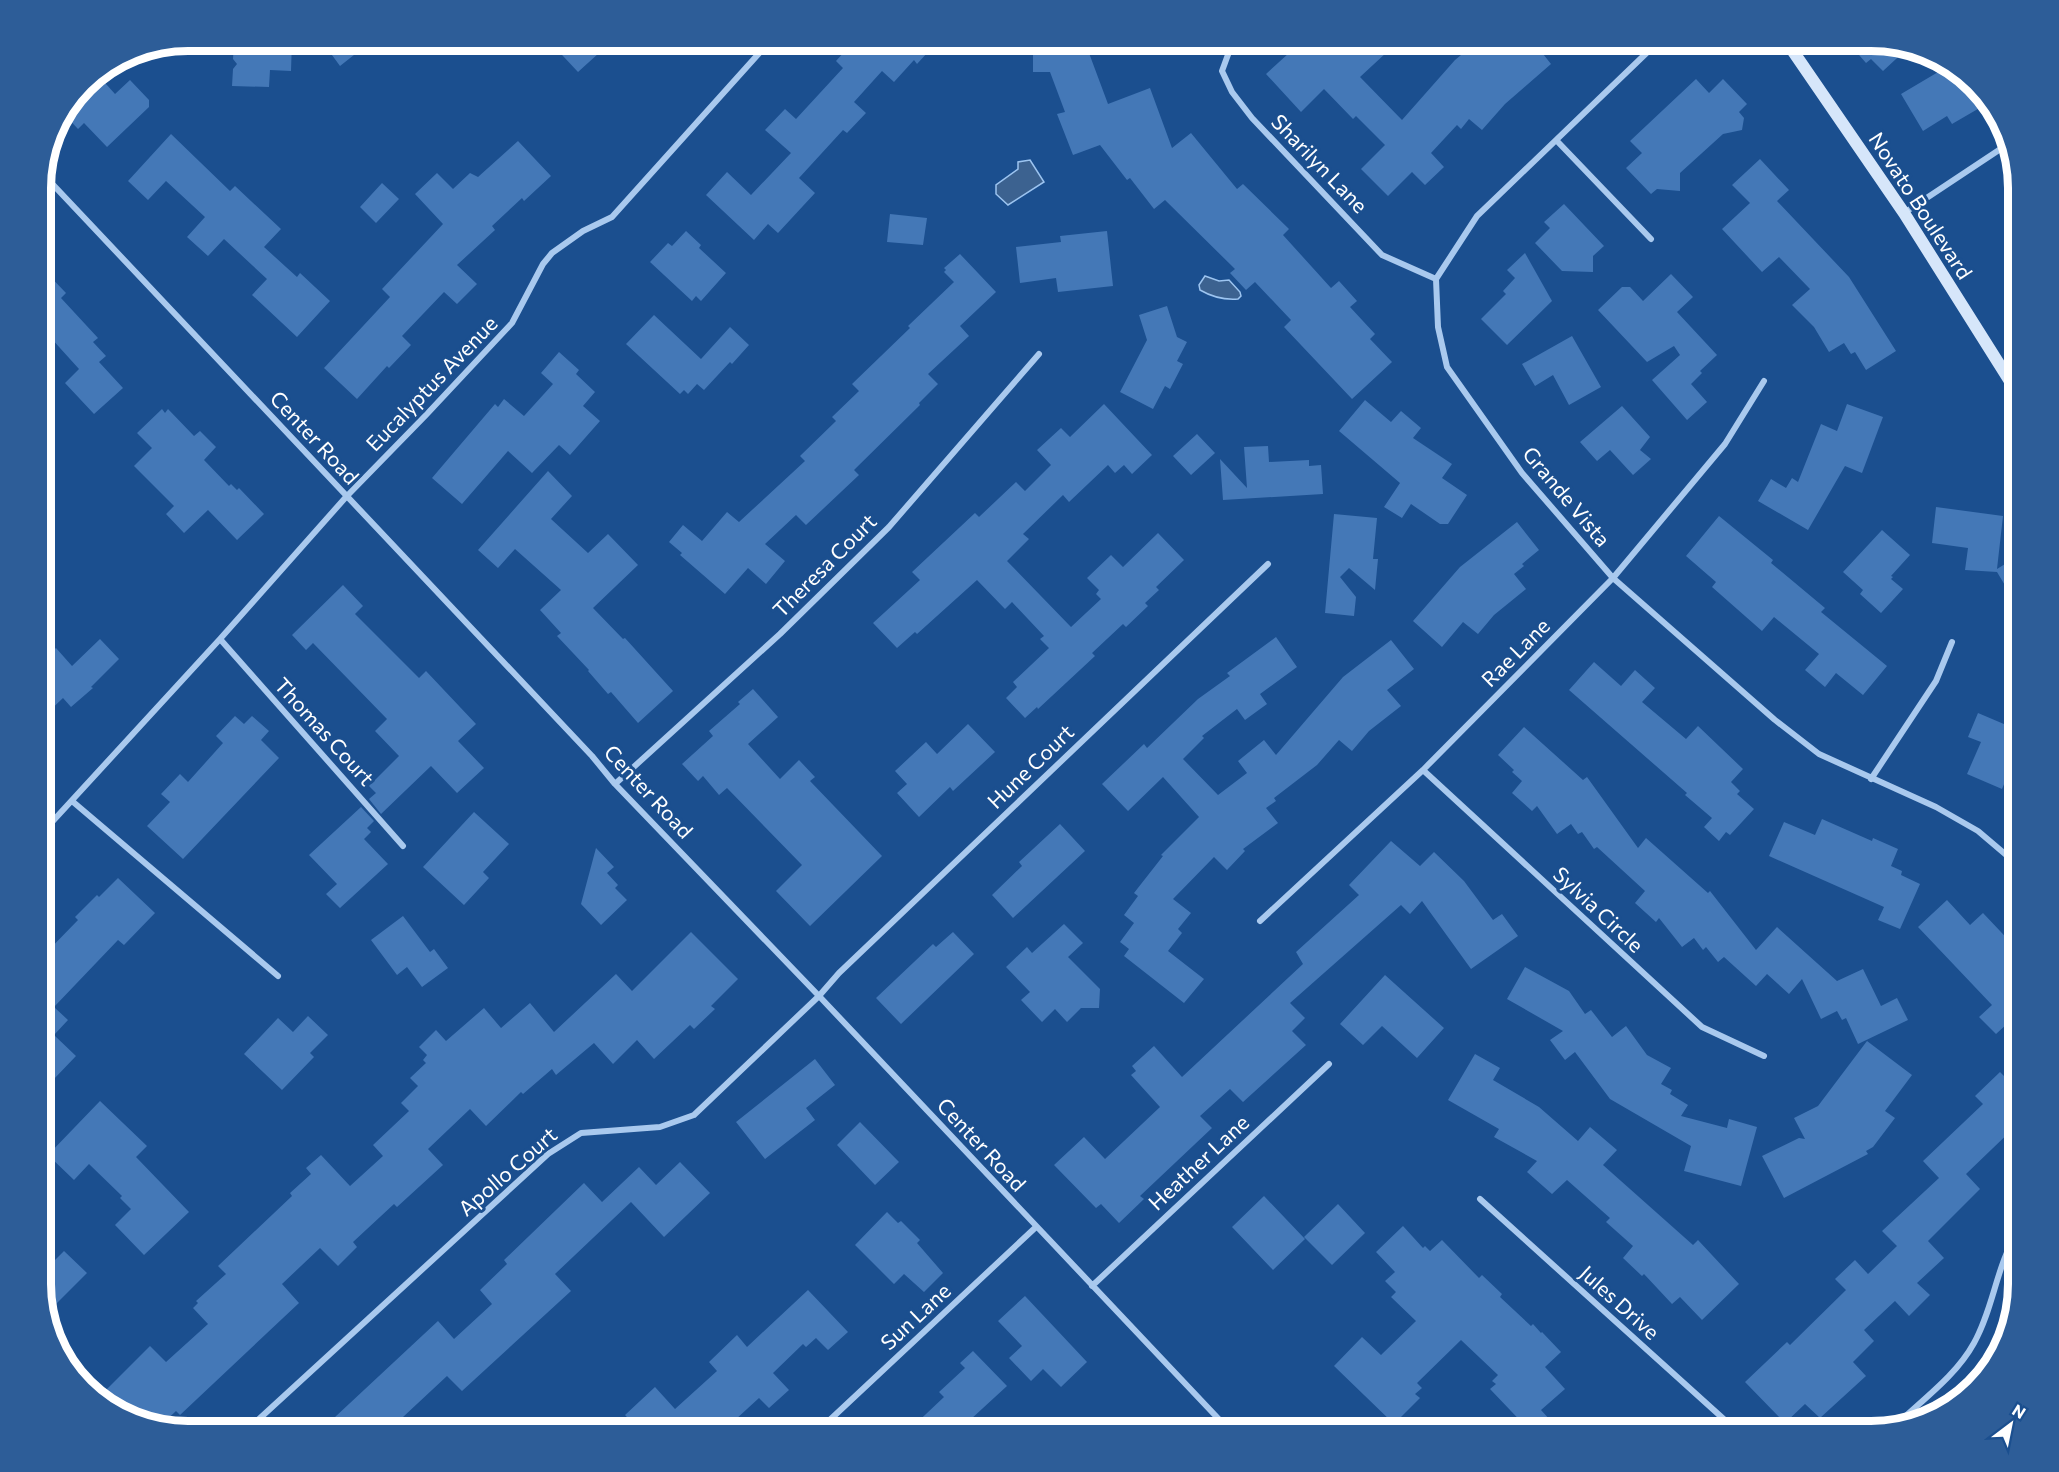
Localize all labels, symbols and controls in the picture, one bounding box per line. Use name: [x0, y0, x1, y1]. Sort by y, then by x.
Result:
street label: Sharilyn Lane: [1267, 108, 1373, 217]
street label: Novato Boulevard: [1864, 127, 1978, 283]
street label: Eucalyptus Avenue: [360, 310, 502, 456]
street label: Center Road: [266, 385, 365, 489]
street label: Grande Vista: [1518, 441, 1616, 551]
street label: Theresa Court: [767, 508, 881, 622]
street label: Rae Lane: [1476, 613, 1554, 691]
street label: Thomas Court: [270, 672, 380, 790]
street label: Hune Court: [982, 719, 1078, 813]
street label: Center Road: [600, 739, 699, 843]
street label: Sylvia Circle: [1549, 861, 1649, 957]
street label: Center Road: [933, 1092, 1032, 1196]
street label: Heather Lane: [1143, 1109, 1253, 1215]
street label: Apollo Court: [453, 1121, 561, 1220]
street label: Jules Drive: [1575, 1260, 1665, 1344]
street label: Sun Lane: [875, 1277, 955, 1354]
north arrow: [1981, 1394, 2041, 1454]
text: N: [2009, 1400, 2029, 1422]

